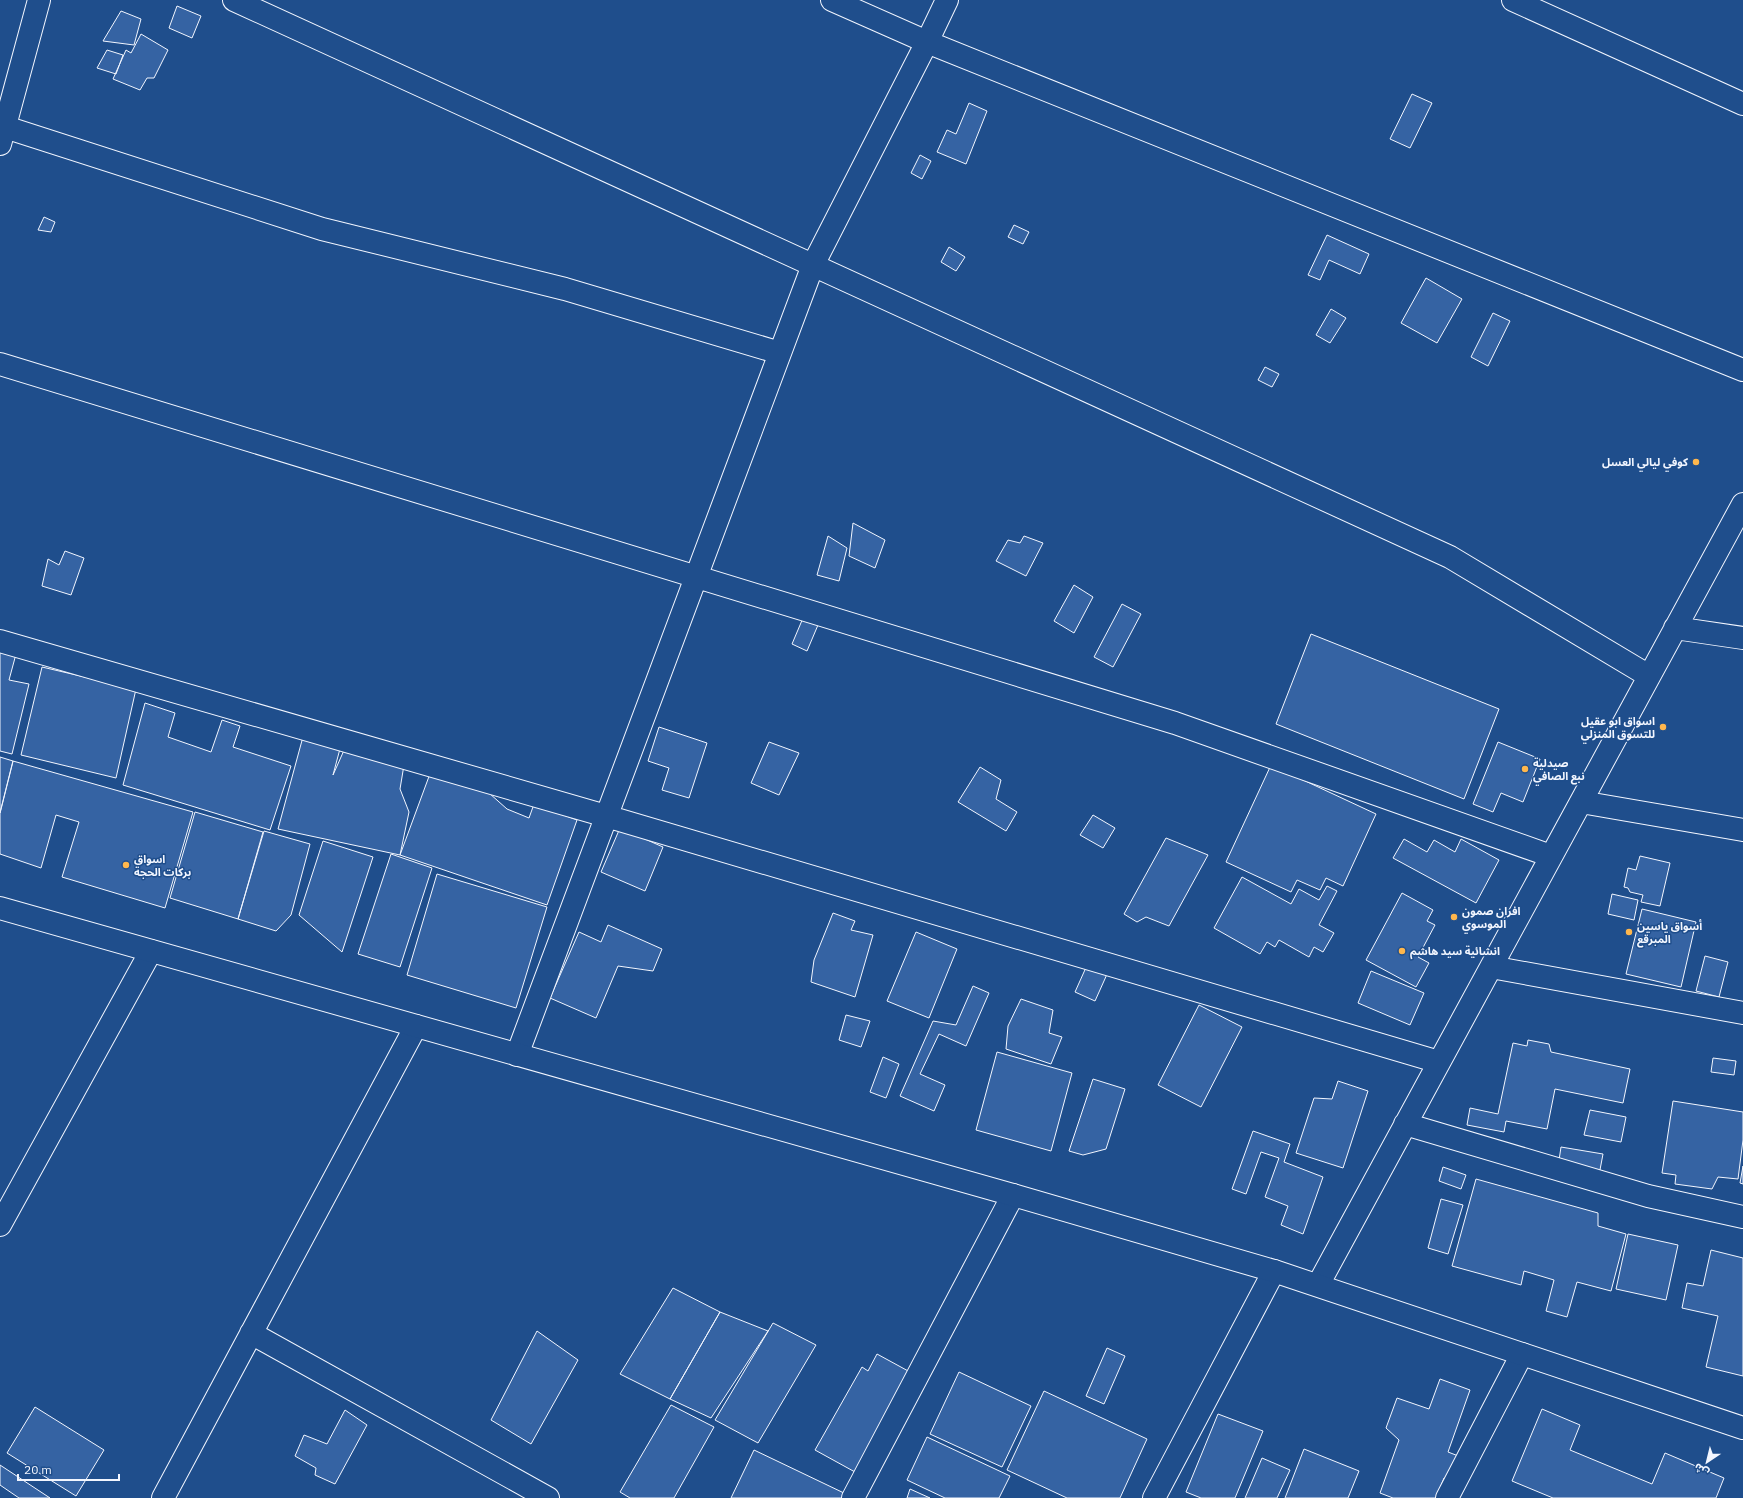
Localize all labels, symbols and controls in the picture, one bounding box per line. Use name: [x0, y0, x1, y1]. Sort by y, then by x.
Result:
place label: كوفي ليالي العسل: [1602, 455, 1689, 472]
marker: كوفي ليالي العسل: [1691, 457, 1701, 467]
place label: اسواق ابو عقيل للتسوق المنزلي: [1581, 714, 1655, 744]
marker: اسواق ابو عقيل للتسوق المنزلي: [1658, 722, 1668, 732]
place label: صيدلية نبع الصافي: [1533, 756, 1585, 786]
marker: صيدلية نبع الصافي: [1520, 764, 1530, 774]
place label: اسواق بركات الحجة: [134, 852, 191, 879]
marker: اسواق بركات الحجة: [121, 860, 131, 870]
place label: افران صمون الموسوي: [1462, 904, 1520, 934]
marker: افران صمون الموسوي: [1449, 912, 1459, 922]
place label: أسواق ياسين المبرقع: [1637, 919, 1702, 948]
marker: أسواق ياسين المبرقع: [1624, 927, 1634, 937]
place label: انشائية سيد هاشم: [1410, 944, 1500, 960]
marker: انشائية سيد هاشم: [1397, 946, 1407, 956]
north arrow: [1687, 1442, 1727, 1482]
scale bar: [18, 1456, 119, 1482]
text: ش: [1691, 1460, 1711, 1480]
text: 20 m: [24, 1462, 52, 1477]

